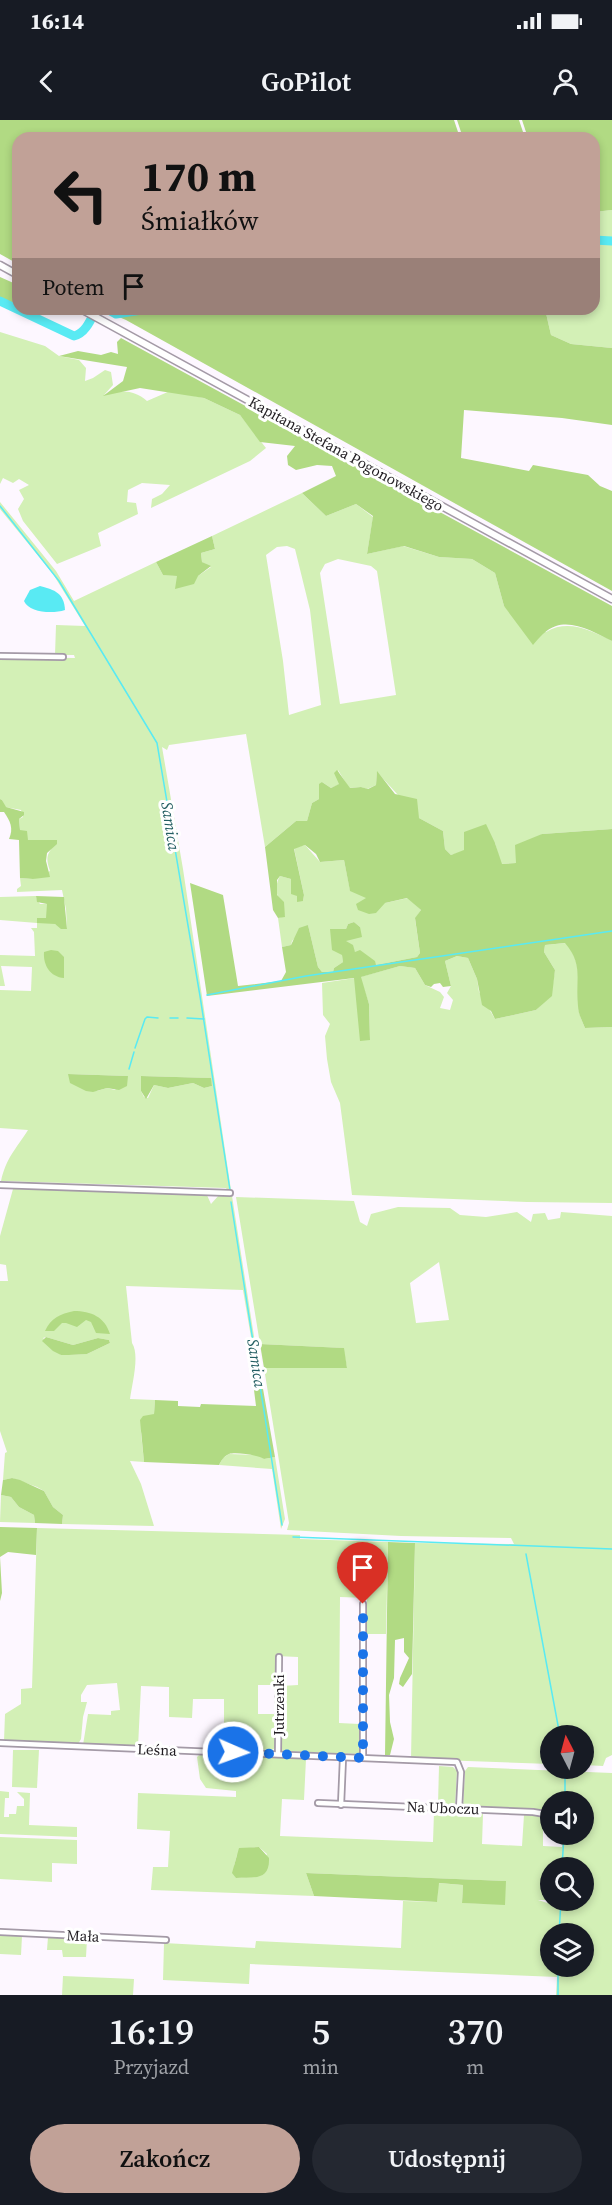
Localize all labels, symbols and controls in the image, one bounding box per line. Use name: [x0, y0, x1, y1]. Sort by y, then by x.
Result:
text: 16:14: [30, 6, 84, 36]
text: GoPilot: [261, 63, 351, 100]
icon: back: [30, 65, 63, 98]
icon: person: [549, 65, 582, 98]
text: 170 m: [141, 147, 256, 205]
icon: left: [42, 156, 120, 234]
text: Śmiałków: [141, 202, 259, 239]
icon: arrive: [117, 270, 150, 303]
text: Potem: [42, 272, 105, 302]
street label: Kapitana Stefana Pogonowskiego: [245, 391, 447, 516]
water label: Samica: [156, 800, 186, 853]
water label: Samica: [242, 1337, 272, 1390]
pin: [337, 1542, 388, 1604]
icon: arrive: [346, 1551, 379, 1584]
street label: Jutrzenki: [268, 1674, 289, 1737]
position arrow: [201, 1720, 265, 1784]
north arrow: [540, 1725, 594, 1779]
map controls: [540, 1725, 594, 1977]
street label: Leśna: [137, 1738, 178, 1761]
button: sound: [540, 1791, 594, 1845]
street label: Na Uboczu: [406, 1796, 480, 1819]
button: search: [540, 1857, 594, 1911]
button: layers: [540, 1923, 594, 1977]
street label: Mała: [66, 1924, 100, 1947]
text: 16:19: [109, 2007, 194, 2056]
text: 5: [311, 2007, 330, 2056]
text: 370: [447, 2007, 503, 2056]
text: Przyjazd: [114, 2053, 189, 2081]
text: min: [303, 2053, 339, 2081]
text: m: [466, 2053, 484, 2081]
button: Zakończ: [30, 2124, 300, 2193]
button: Udostępnij: [312, 2124, 582, 2193]

